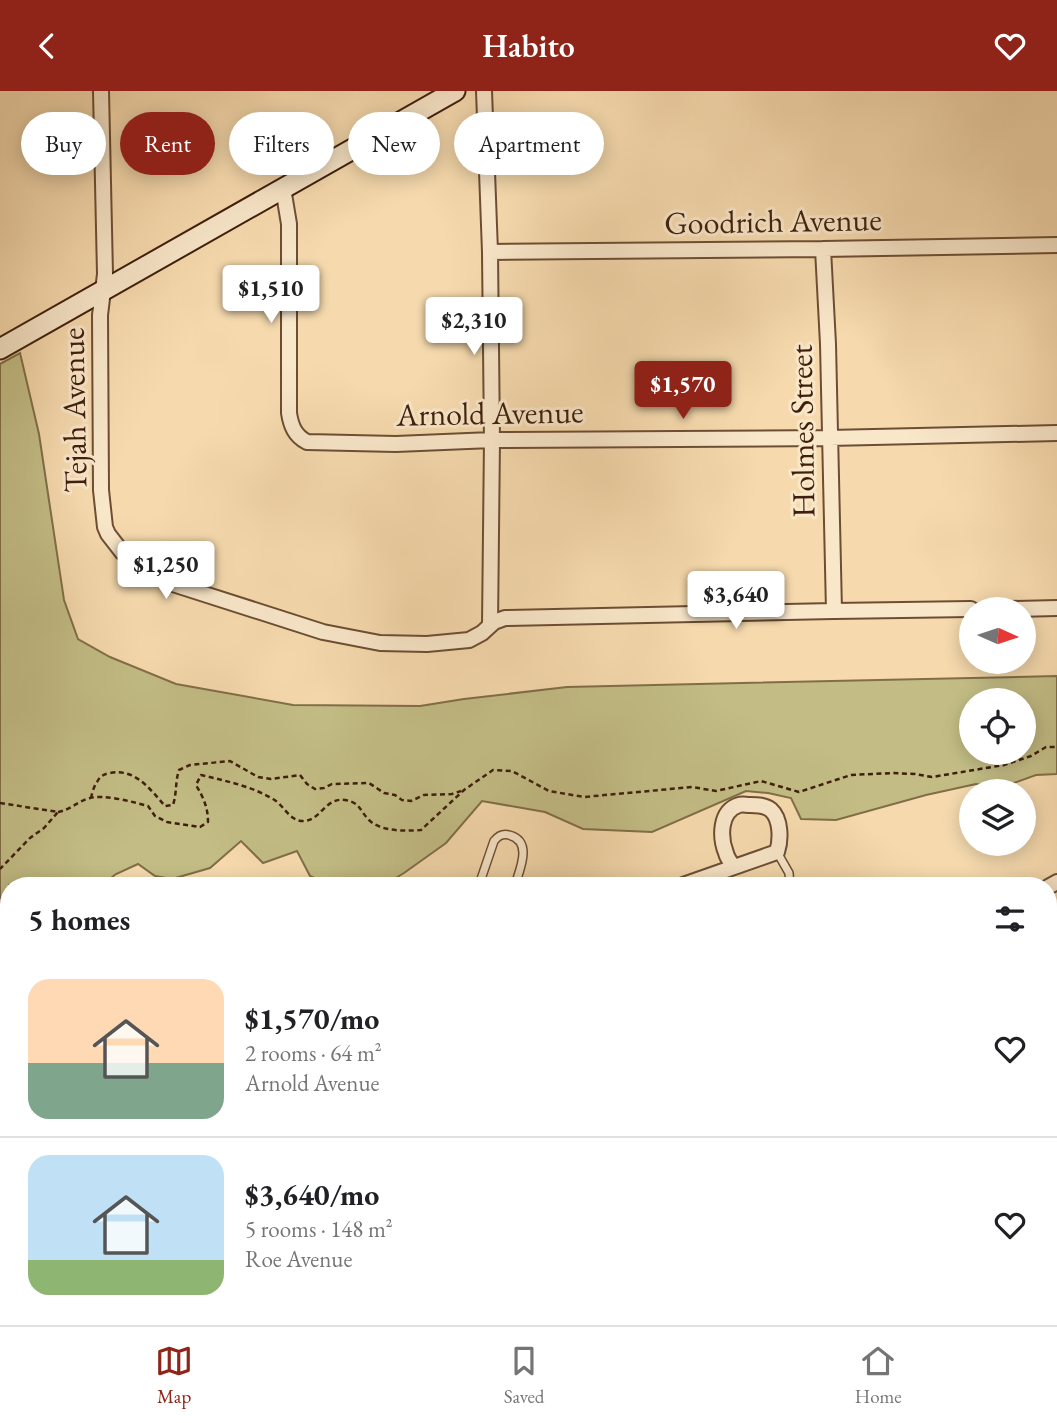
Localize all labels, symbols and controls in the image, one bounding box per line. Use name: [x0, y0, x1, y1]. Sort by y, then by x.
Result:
text: Habito: [482, 25, 575, 67]
icon: back: [28, 27, 66, 65]
icon: heart: [991, 27, 1029, 65]
chip: Buy: [21, 112, 106, 175]
chip: Rent: [120, 112, 215, 175]
chip: Filters: [229, 112, 334, 175]
chip: New: [348, 112, 440, 175]
chip: Apartment: [454, 112, 604, 175]
street label: Goodrich Avenue: [664, 198, 882, 244]
pin: $1,510: [214, 265, 328, 325]
text: $1,510: [239, 273, 303, 303]
pin: $2,310: [417, 297, 531, 357]
text: $2,310: [442, 305, 506, 335]
street label: Tejah Avenue: [52, 327, 96, 493]
street label: Holmes Street: [779, 344, 825, 518]
pin: $1,570: [626, 361, 740, 421]
text: $1,570: [651, 369, 715, 399]
street label: Arnold Avenue: [395, 390, 584, 436]
pin: $1,250: [109, 541, 223, 601]
text: $1,250: [134, 549, 198, 579]
pin: $3,640: [679, 571, 793, 631]
text: $3,640: [704, 579, 768, 609]
north arrow: [959, 597, 1036, 674]
map controls: [959, 597, 1036, 856]
button: locate: [959, 688, 1036, 765]
button: layers: [959, 779, 1036, 856]
text: 5 homes: [28, 900, 130, 939]
icon: filters: [991, 900, 1029, 938]
text: $1,570/mo: [245, 999, 379, 1038]
icon: home: [84, 1007, 168, 1091]
icon: heart: [991, 1030, 1029, 1068]
text: 2 rooms · 64 m²: [245, 1038, 382, 1068]
text: Arnold Avenue: [245, 1068, 380, 1098]
text: $3,640/mo: [245, 1175, 379, 1214]
icon: home: [84, 1183, 168, 1267]
icon: heart: [991, 1206, 1029, 1244]
text: 5 rooms · 148 m²: [245, 1214, 393, 1244]
text: Roe Avenue: [245, 1244, 352, 1274]
tab: Map: [155, 1342, 193, 1409]
tab: Saved: [504, 1342, 544, 1409]
tab: Home: [855, 1342, 902, 1409]

